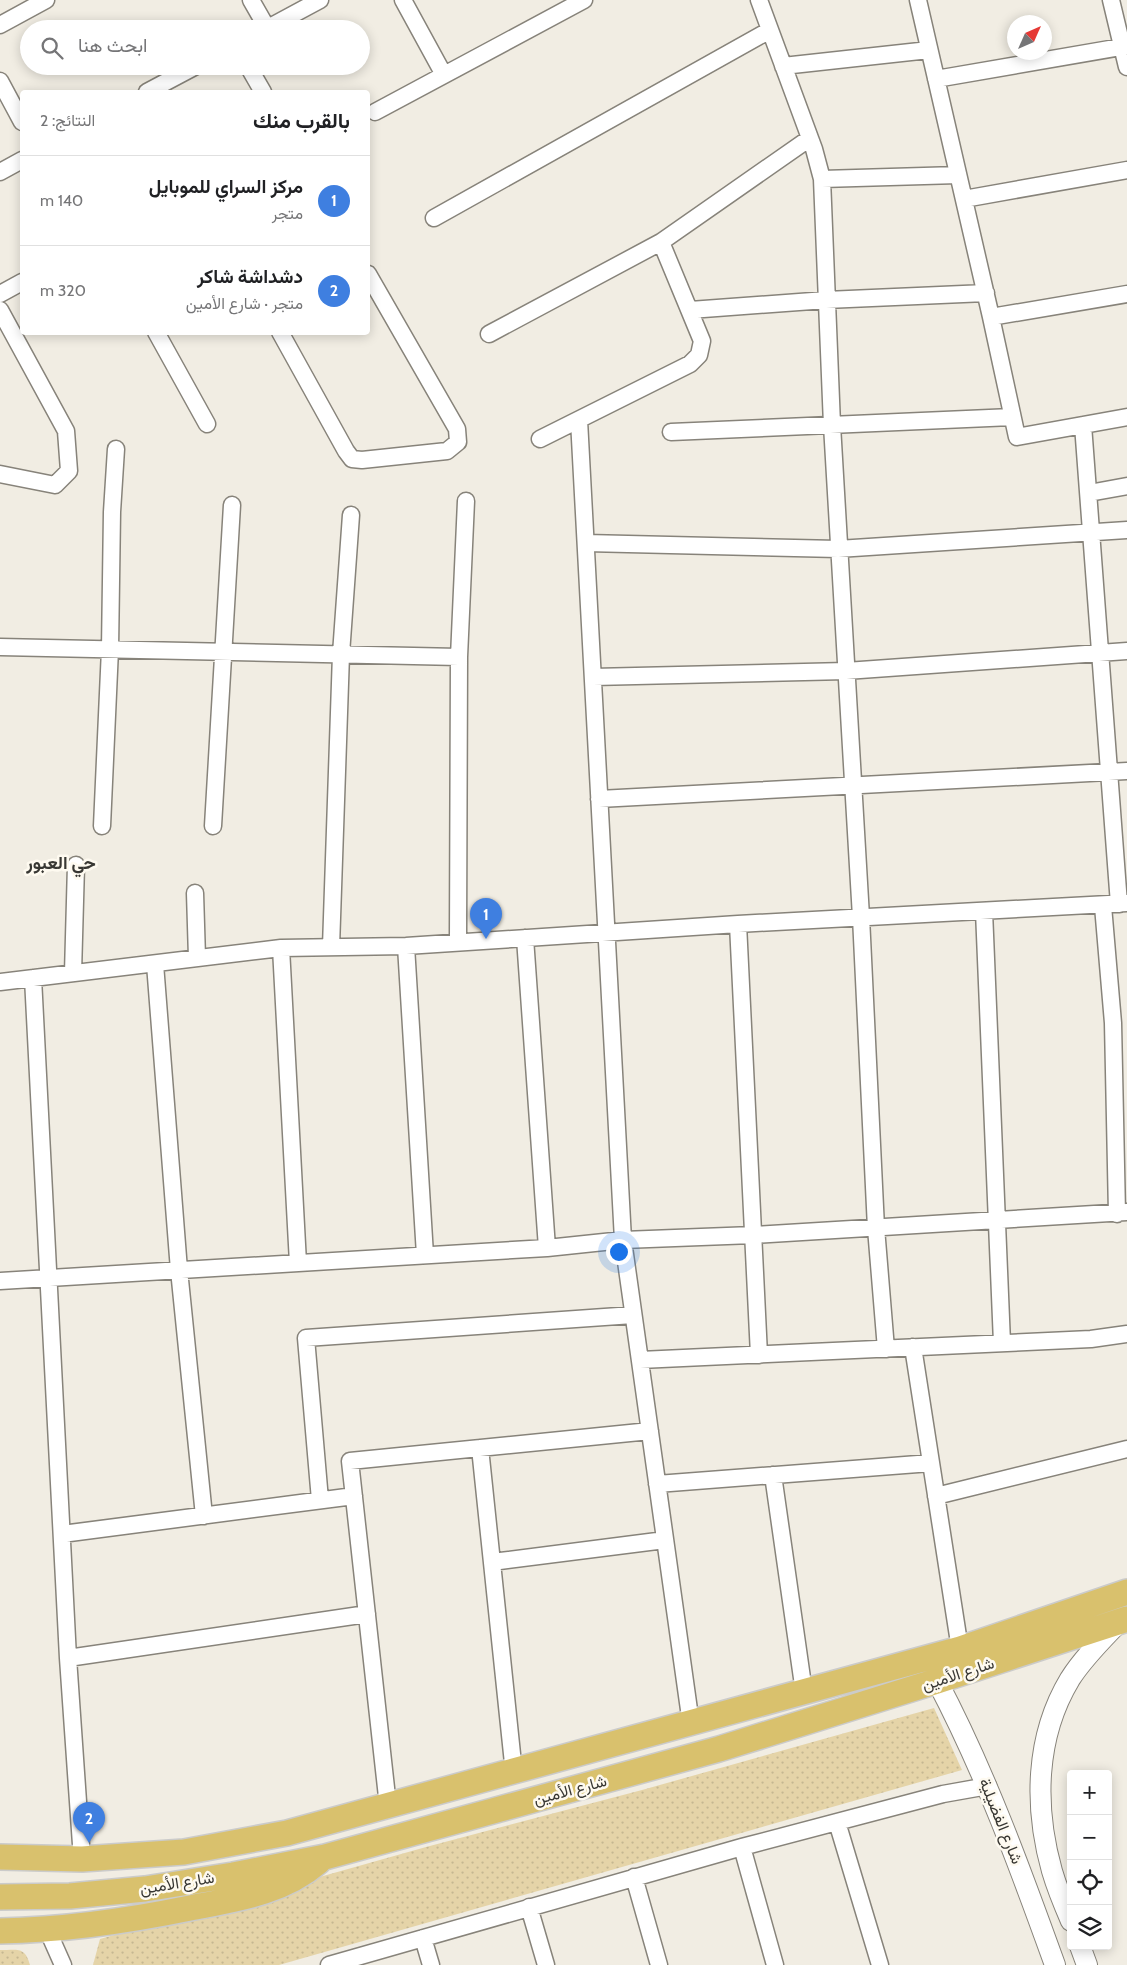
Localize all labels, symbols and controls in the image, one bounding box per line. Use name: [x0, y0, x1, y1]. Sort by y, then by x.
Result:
north arrow: [1007, 15, 1052, 60]
search box: [20, 20, 370, 75]
icon: search: [38, 34, 66, 62]
text: ابحث هنا: [78, 34, 147, 57]
text: بالقرب منك: [253, 108, 350, 133]
text: النتائج: 2: [40, 111, 95, 130]
text: مركز السراي للموبايل: [149, 175, 303, 198]
text: 140 m: [40, 191, 83, 210]
text: 1: [331, 191, 337, 210]
text: متجر: [272, 204, 303, 223]
text: دشداشة شاكر: [197, 265, 303, 288]
text: 320 m: [40, 281, 86, 300]
text: 2: [330, 281, 338, 300]
text: متجر · شارع الأمين: [186, 294, 303, 313]
district label: حي العبور: [25, 852, 96, 878]
pin: 1: [470, 898, 502, 939]
your location: [606, 1239, 632, 1265]
street label: شارع الأمين: [919, 1653, 997, 1697]
map controls: [1067, 1770, 1112, 1950]
button: +: [1067, 1770, 1112, 1815]
street label: شارع الأمين: [531, 1771, 609, 1811]
street label: شارع الفضيلية: [973, 1775, 1027, 1867]
pin: 2: [73, 1802, 105, 1843]
button: −: [1067, 1815, 1112, 1860]
button: locate: [1067, 1860, 1112, 1905]
street label: شارع الأمين: [138, 1868, 216, 1900]
button: layers: [1067, 1905, 1112, 1950]

